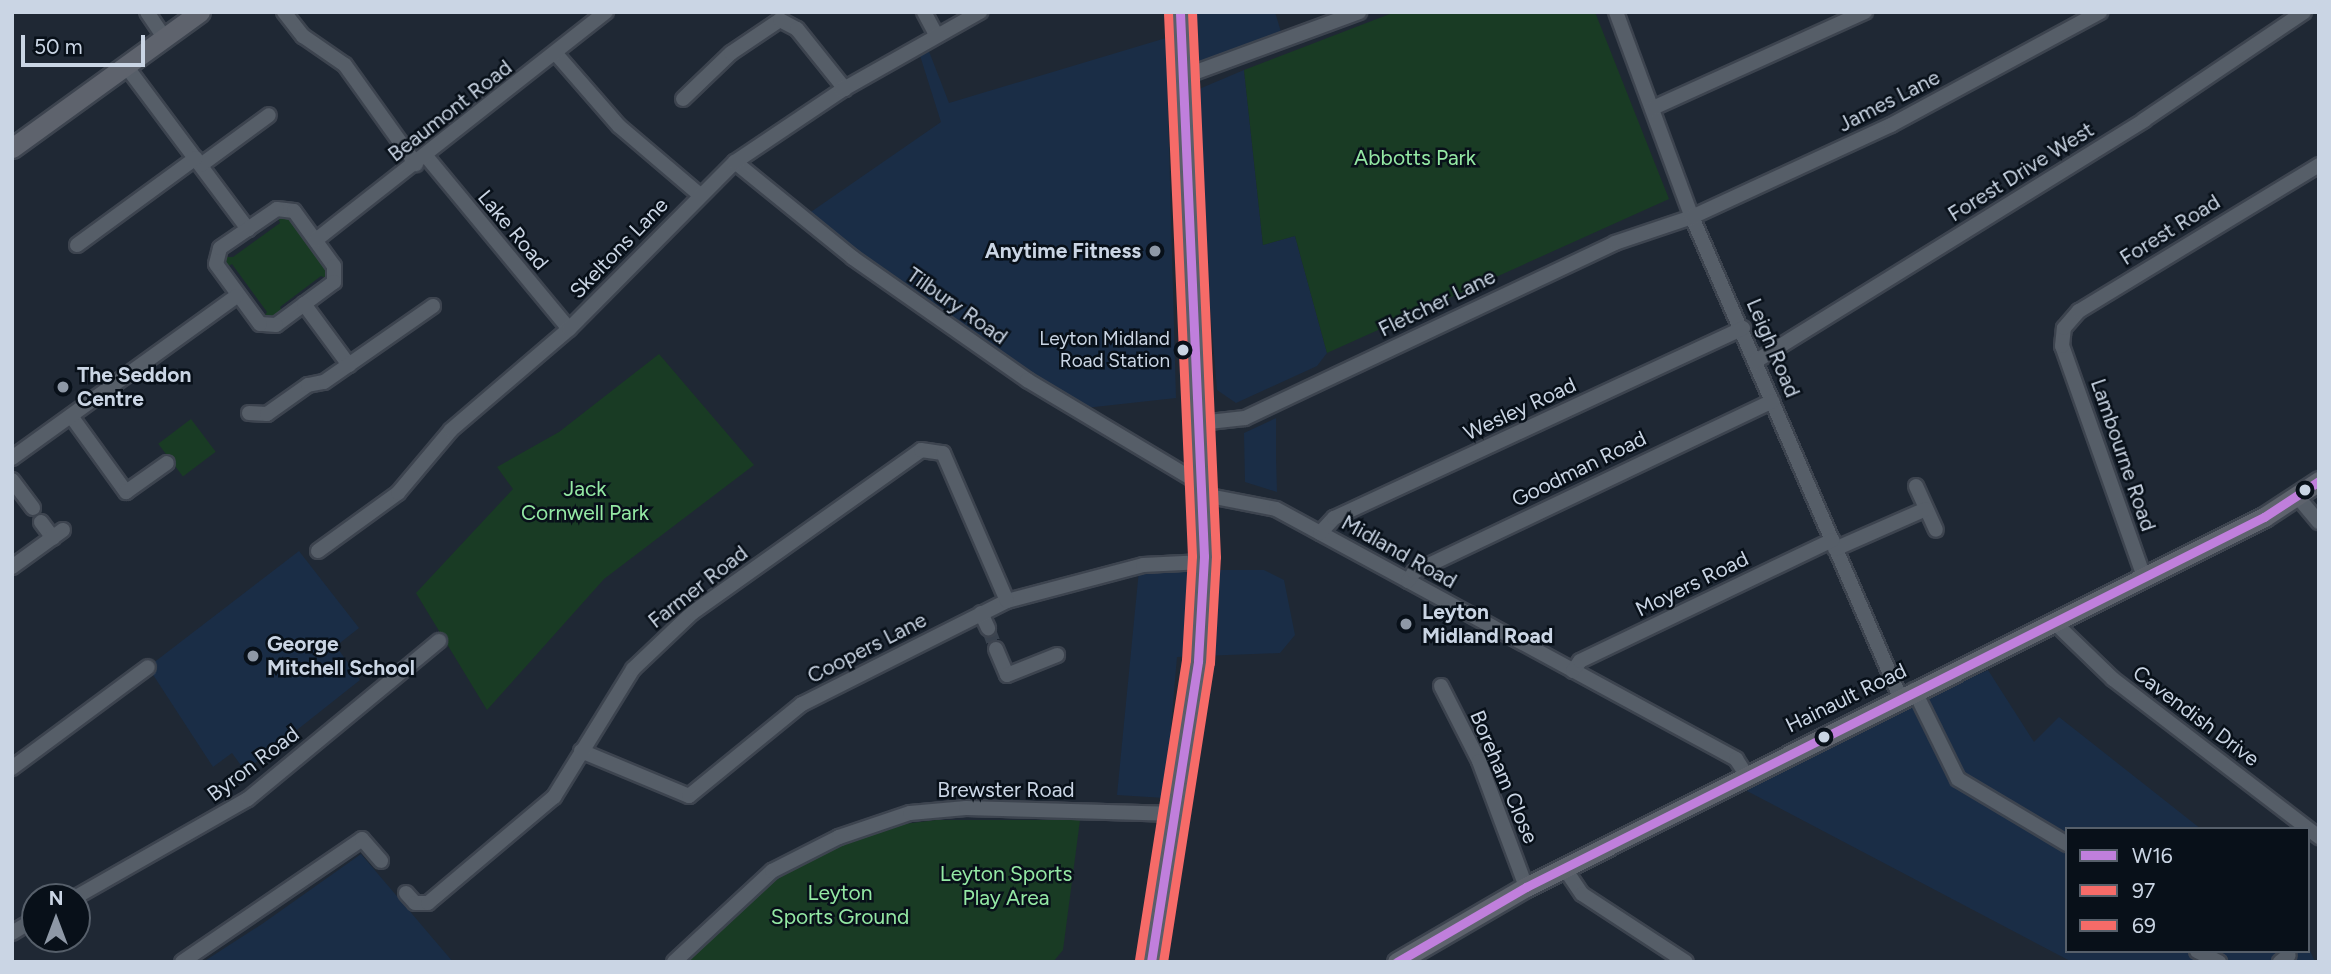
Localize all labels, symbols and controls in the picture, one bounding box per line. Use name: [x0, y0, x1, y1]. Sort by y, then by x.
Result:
scale bar: [24, 21, 149, 65]
text: 50 m: [34, 34, 83, 59]
street label: Beaumont Road: [383, 55, 517, 167]
street label: James Lane: [1834, 65, 1944, 137]
street label: Forest Drive West: [1943, 117, 2099, 227]
park label: Abbotts Park: [1354, 145, 1476, 171]
street label: Lake Road: [472, 185, 554, 275]
street label: Forest Road: [2115, 189, 2225, 271]
street label: Skeltons Lane: [565, 192, 673, 304]
place label: Anytime Fitness: [985, 238, 1141, 264]
marker: Anytime Fitness: [1147, 243, 1163, 259]
street label: Tilbury Road: [902, 262, 1012, 350]
street label: Fletcher Lane: [1374, 264, 1500, 342]
street label: Leigh Road: [1741, 295, 1805, 401]
place label: Leyton Midland Road Station: [1039, 328, 1170, 372]
marker: Leyton Midland Road Station: [1176, 343, 1190, 357]
place label: The Seddon Centre: [77, 362, 191, 412]
street label: Wesley Road: [1460, 372, 1580, 446]
street label: Lambourne Road: [2085, 375, 2161, 535]
marker: The Seddon Centre: [55, 379, 71, 395]
street label: Goodman Road: [1508, 426, 1650, 512]
park label: Jack Cornwell Park: [521, 476, 649, 526]
unlabelled marker: [2298, 483, 2312, 497]
street label: Midland Road: [1337, 510, 1461, 594]
street label: Farmer Road: [643, 540, 753, 634]
street label: Moyers Road: [1631, 546, 1753, 622]
place label: Leyton Midland Road: [1422, 599, 1553, 649]
street label: Coopers Lane: [803, 607, 931, 689]
marker: Leyton Midland Road: [1396, 614, 1416, 634]
place label: George Mitchell School: [267, 631, 415, 681]
marker: George Mitchell School: [245, 648, 261, 664]
street label: Hainault Road: [1781, 658, 1911, 738]
street label: Cavendish Drive: [2128, 660, 2264, 772]
street label: Boreham Close: [1465, 707, 1543, 847]
street label: Byron Road: [202, 721, 304, 807]
unlabelled marker: [1817, 730, 1831, 744]
street label: Brewster Road: [937, 777, 1075, 803]
legend: [2065, 827, 2310, 953]
text: W16: [2132, 843, 2173, 868]
park label: Leyton Sports Play Area: [940, 861, 1072, 911]
text: 97: [2132, 878, 2155, 903]
park label: Leyton Sports Ground: [771, 880, 909, 930]
north arrow: [21, 883, 91, 953]
text: N: [49, 887, 63, 910]
text: 69: [2132, 913, 2156, 938]

